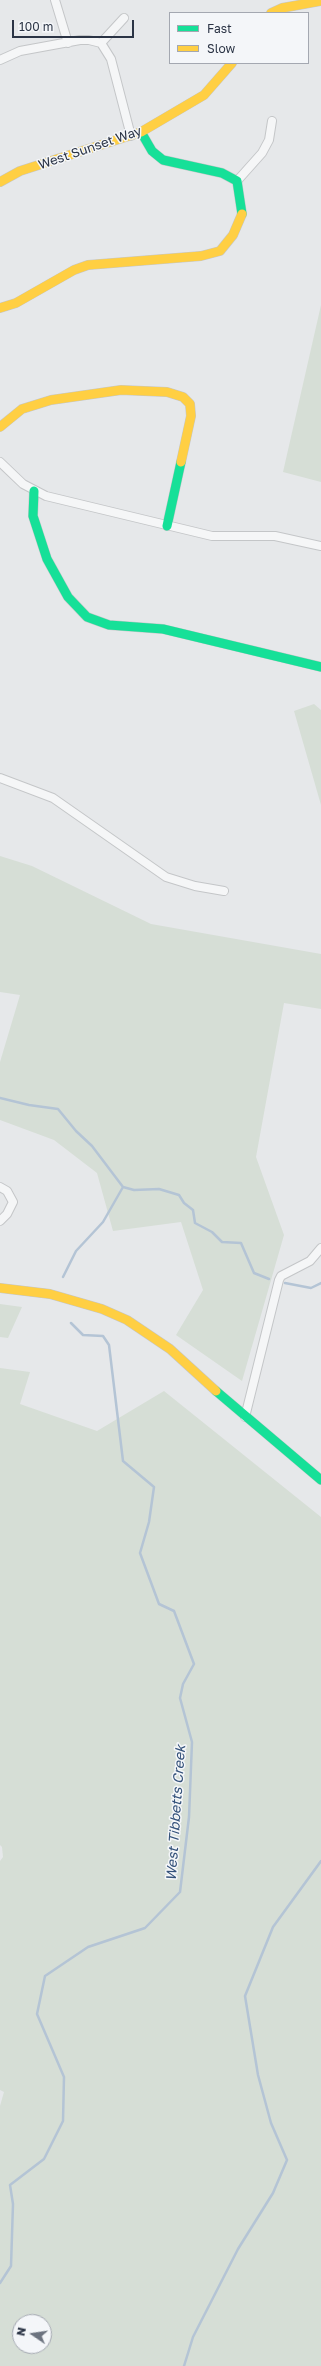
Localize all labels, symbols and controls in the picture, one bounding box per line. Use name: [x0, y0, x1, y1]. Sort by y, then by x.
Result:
scale bar: [14, 12, 136, 38]
legend: [169, 12, 309, 64]
text: 100 m: [19, 19, 53, 34]
text: Fast: [207, 21, 232, 36]
text: Slow: [207, 41, 235, 56]
street label: West Sunset Way: [36, 123, 144, 173]
water label: West Tibbetts Creek: [163, 1744, 189, 1882]
north arrow: [12, 2314, 52, 2354]
text: N: [14, 2326, 28, 2337]

